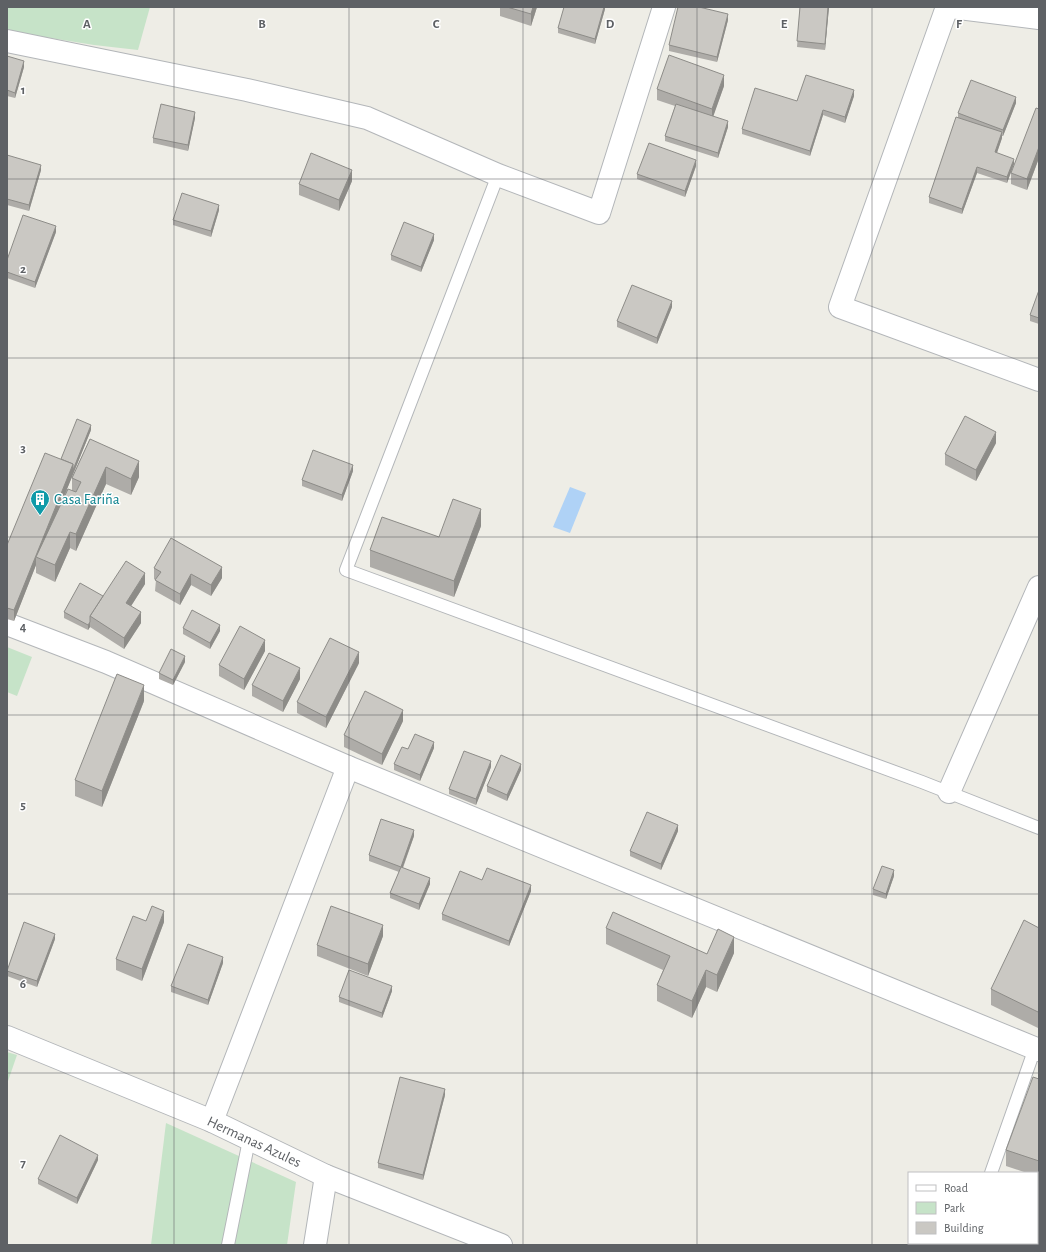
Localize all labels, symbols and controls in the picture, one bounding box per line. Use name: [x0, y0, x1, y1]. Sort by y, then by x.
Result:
text: A: [83, 18, 91, 31]
text: B: [258, 18, 266, 31]
text: C: [433, 18, 440, 31]
text: D: [606, 18, 615, 31]
text: E: [781, 18, 788, 31]
text: F: [956, 18, 963, 31]
text: 1: [21, 84, 25, 97]
text: 2: [20, 263, 26, 276]
text: 3: [20, 442, 26, 455]
building icon: Casa Fariña: [29, 488, 51, 516]
place label: Casa Fariña: [54, 492, 120, 507]
text: 4: [20, 621, 27, 634]
text: 5: [20, 799, 26, 812]
text: 6: [20, 978, 26, 991]
street label: Hermanas Azules: [205, 1114, 303, 1170]
text: 7: [20, 1157, 26, 1170]
legend: [908, 1172, 1038, 1244]
text: Road: [944, 1182, 968, 1194]
text: Park: [944, 1202, 965, 1214]
text: Building: [944, 1222, 984, 1234]

